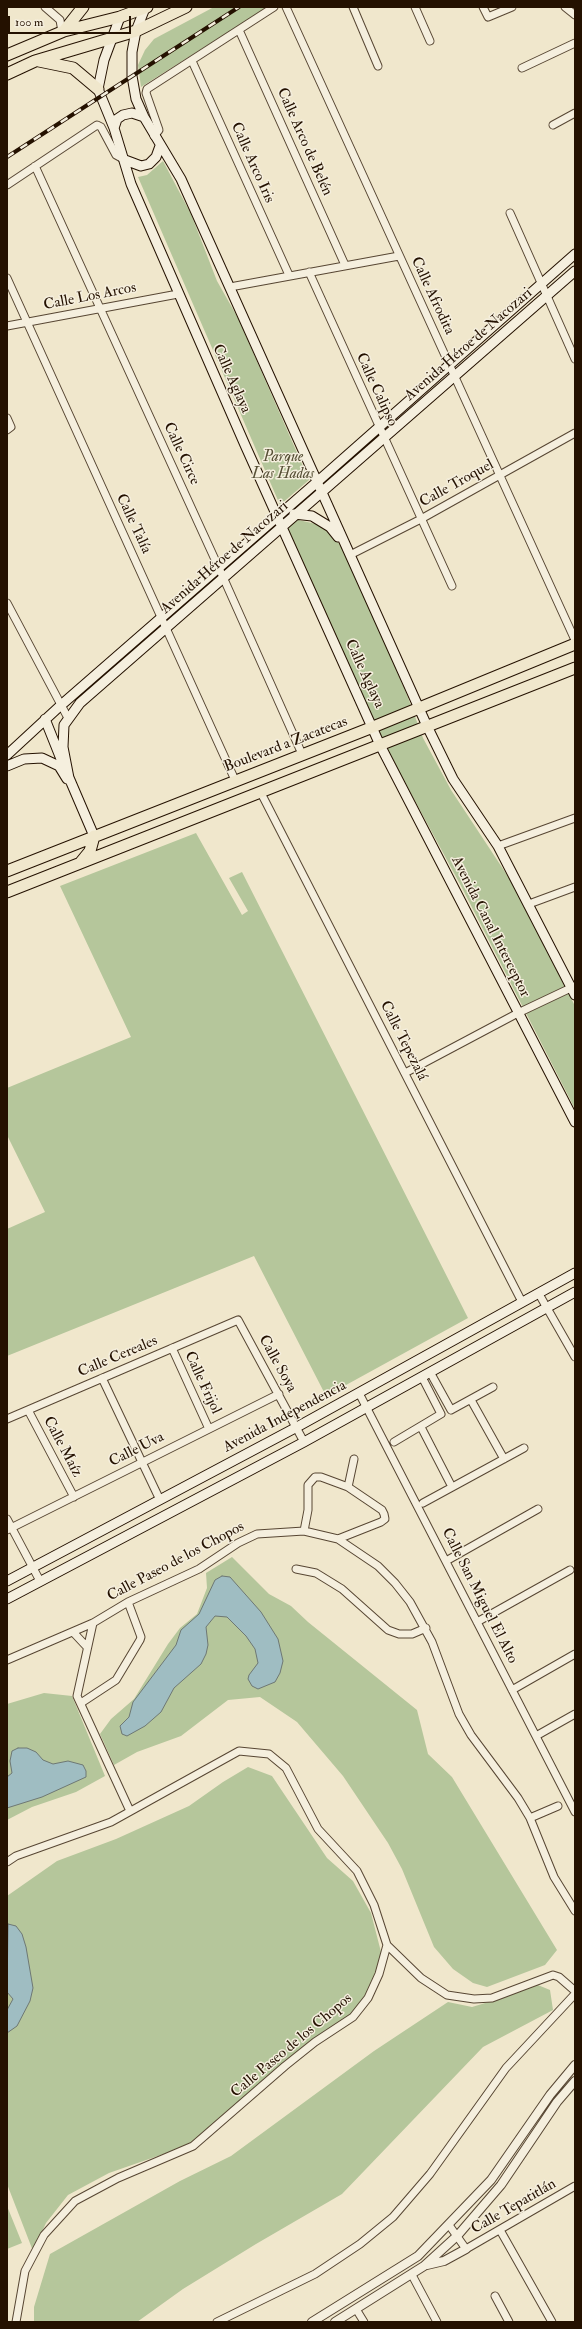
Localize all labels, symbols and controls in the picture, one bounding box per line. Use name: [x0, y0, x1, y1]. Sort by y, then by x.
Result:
scale bar: [10, 8, 133, 34]
text: 100 m: [15, 15, 43, 30]
street label: Calle Arco de Belén: [272, 85, 336, 199]
street label: Calle Arco Iris: [226, 120, 278, 206]
street label: Calle Afrodita: [406, 254, 458, 338]
street label: Calle Los Arcos: [42, 279, 138, 315]
street label: Avenida Héroe de Nacozari: [402, 285, 536, 405]
street label: Calle Aglaya: [208, 342, 254, 416]
street label: Calle Calipso: [351, 350, 401, 430]
street label: Calle Circe: [159, 420, 203, 488]
park label: Parque Las Hadas: [252, 449, 314, 484]
street label: Calle Troquel: [417, 456, 497, 512]
street label: Calle Talía: [111, 491, 155, 557]
street label: Avenida Héroe de Nacozari: [158, 498, 292, 618]
street label: Calle Aglaya: [340, 637, 388, 711]
street label: Boulevard a Zacatecas: [222, 713, 350, 777]
street label: Avenida Canal Interceptor: [447, 853, 533, 1001]
street label: Calle Tepezalá: [375, 998, 431, 1084]
street label: Calle Cereales: [76, 1332, 160, 1382]
street label: Calle Soya: [254, 1332, 300, 1396]
street label: Calle Frijol: [180, 1349, 224, 1417]
street label: Avenida Independencia: [220, 1377, 350, 1457]
street label: Calle Maíz: [39, 1414, 85, 1480]
street label: Calle Uva: [107, 1429, 167, 1471]
street label: Calle Paseo de los Chopos: [104, 1518, 248, 1606]
street label: Calle San Miguel El Alto: [437, 1525, 521, 1667]
street label: Calle Paseo de los Chopos: [228, 1990, 356, 2102]
street label: Calle Tepatitlán: [468, 2176, 560, 2238]

